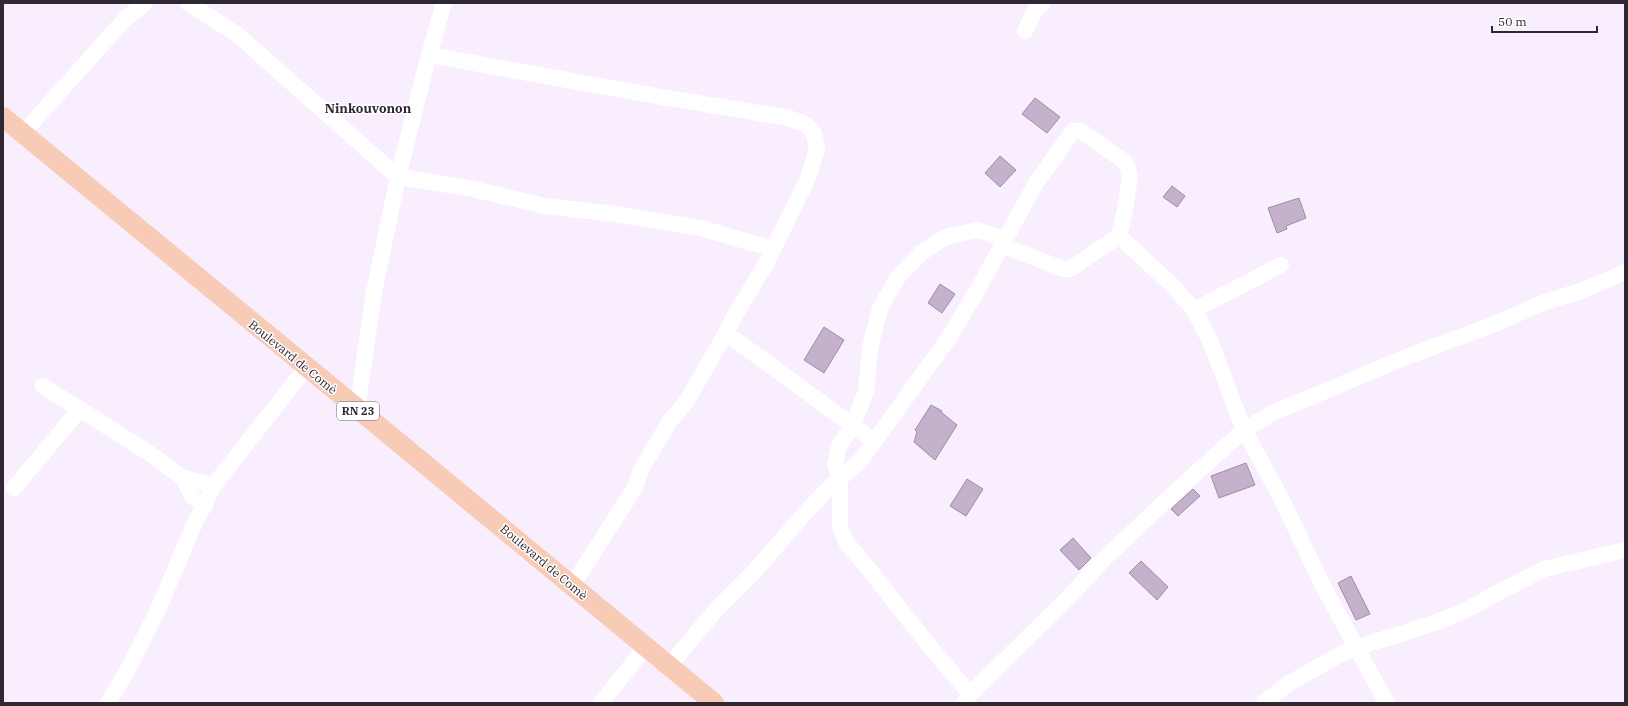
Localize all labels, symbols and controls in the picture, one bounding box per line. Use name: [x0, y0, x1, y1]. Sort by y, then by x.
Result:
scale bar: [1492, 8, 1597, 34]
text: 50 m: [1498, 14, 1527, 29]
district label: Ninkouvonon: [325, 100, 412, 117]
street label: Boulevard de Comè: [246, 317, 340, 397]
road number: RN 23: [337, 402, 379, 420]
street label: Boulevard de Comè: [497, 521, 591, 603]

